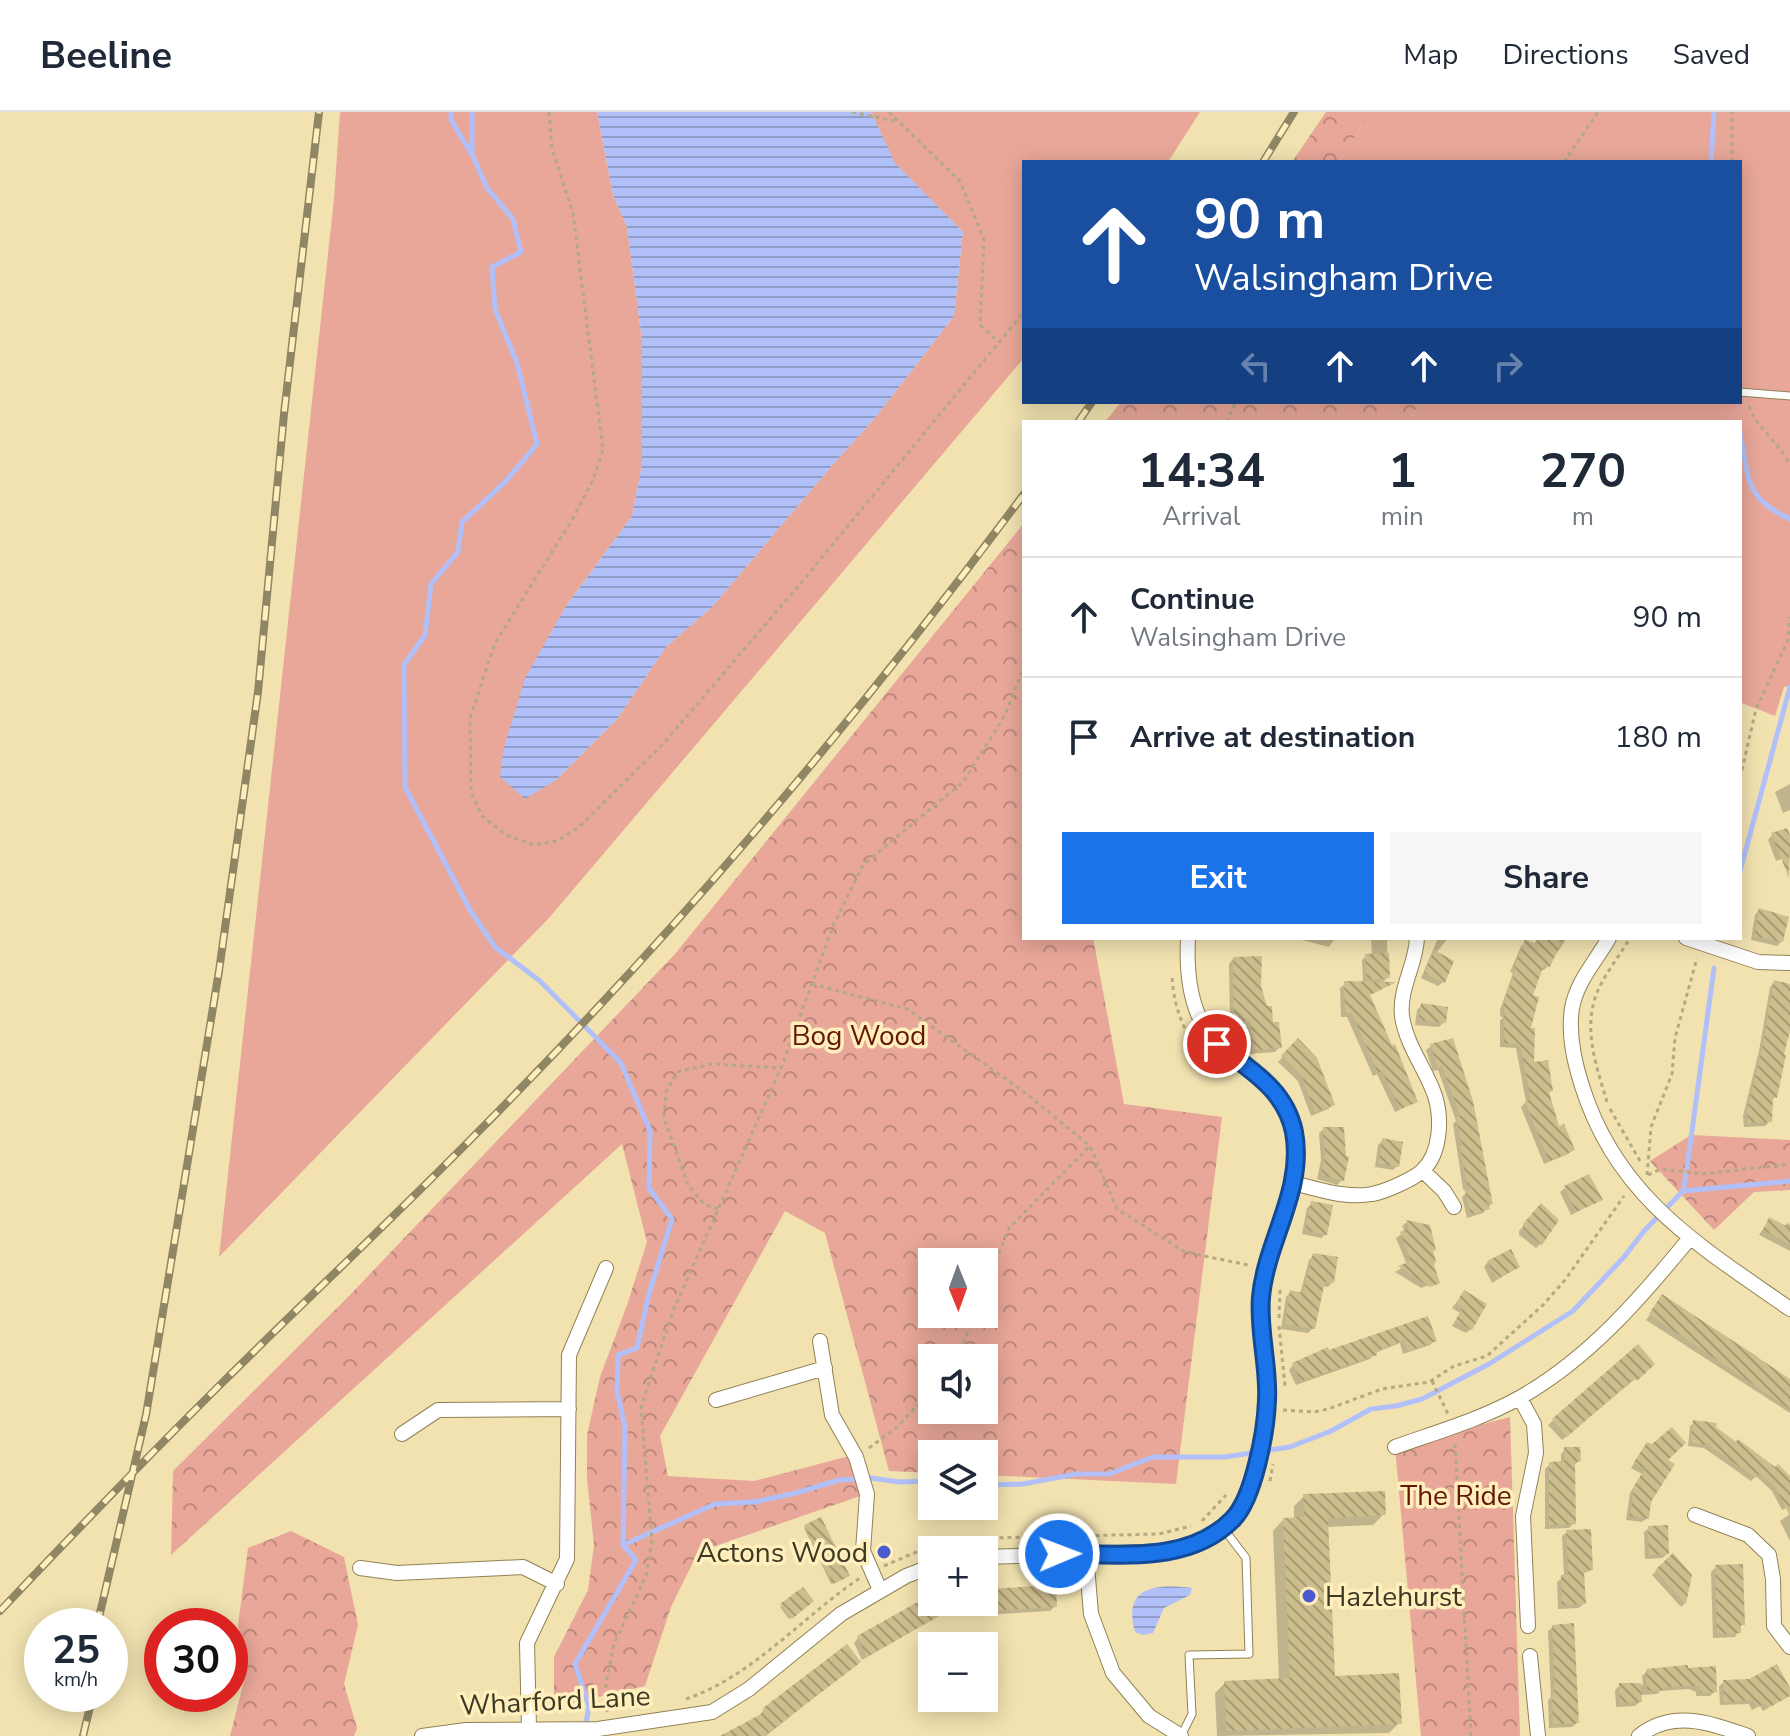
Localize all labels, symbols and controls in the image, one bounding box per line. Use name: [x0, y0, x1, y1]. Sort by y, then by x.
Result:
text: Beeline: [40, 30, 172, 81]
text: Map: [1403, 36, 1458, 74]
text: Directions: [1502, 36, 1629, 74]
text: Saved: [1673, 36, 1750, 74]
text: 90 m: [1194, 181, 1325, 258]
icon: ahead: [1062, 192, 1166, 296]
text: Walsingham Drive: [1194, 254, 1493, 303]
icon: left: [1234, 344, 1278, 388]
icon: ahead: [1318, 344, 1362, 388]
icon: ahead: [1402, 344, 1446, 388]
icon: right: [1486, 344, 1530, 388]
text: 14:34: [1138, 438, 1265, 504]
text: 1: [1388, 438, 1417, 504]
text: 270: [1540, 438, 1626, 504]
text: Arrival: [1162, 499, 1241, 534]
text: min: [1381, 499, 1424, 534]
text: m: [1572, 499, 1594, 534]
text: Continue: [1130, 579, 1255, 620]
icon: ahead: [1062, 595, 1106, 639]
text: 90 m: [1633, 597, 1702, 638]
text: Walsingham Drive: [1130, 620, 1346, 655]
icon: arrive: [1062, 715, 1106, 759]
text: Arrive at destination: [1130, 717, 1415, 758]
text: 180 m: [1615, 717, 1702, 758]
button: Exit: [1062, 832, 1374, 924]
button: Share: [1390, 832, 1702, 924]
pin: [1183, 1010, 1251, 1078]
park label: Bog Wood: [792, 1017, 926, 1055]
icon: arrive: [1195, 1022, 1239, 1066]
north arrow: [918, 1248, 998, 1328]
map controls: [918, 1248, 998, 1712]
button: sound: [918, 1344, 998, 1424]
button: layers: [918, 1440, 998, 1520]
park label: The Ride: [1400, 1477, 1512, 1515]
position arrow: [1017, 1512, 1101, 1596]
place label: Actons Wood: [696, 1534, 868, 1572]
button: +: [918, 1536, 998, 1616]
marker: Actons Wood: [875, 1543, 893, 1561]
place label: Hazlehurst: [1325, 1578, 1462, 1616]
marker: Hazlehurst: [1300, 1587, 1318, 1605]
speed limit sign: 30: [144, 1608, 248, 1712]
text: 25: [52, 1623, 100, 1677]
button: −: [918, 1632, 998, 1712]
text: km/h: [54, 1666, 98, 1693]
street label: Wharford Lane: [459, 1677, 651, 1725]

